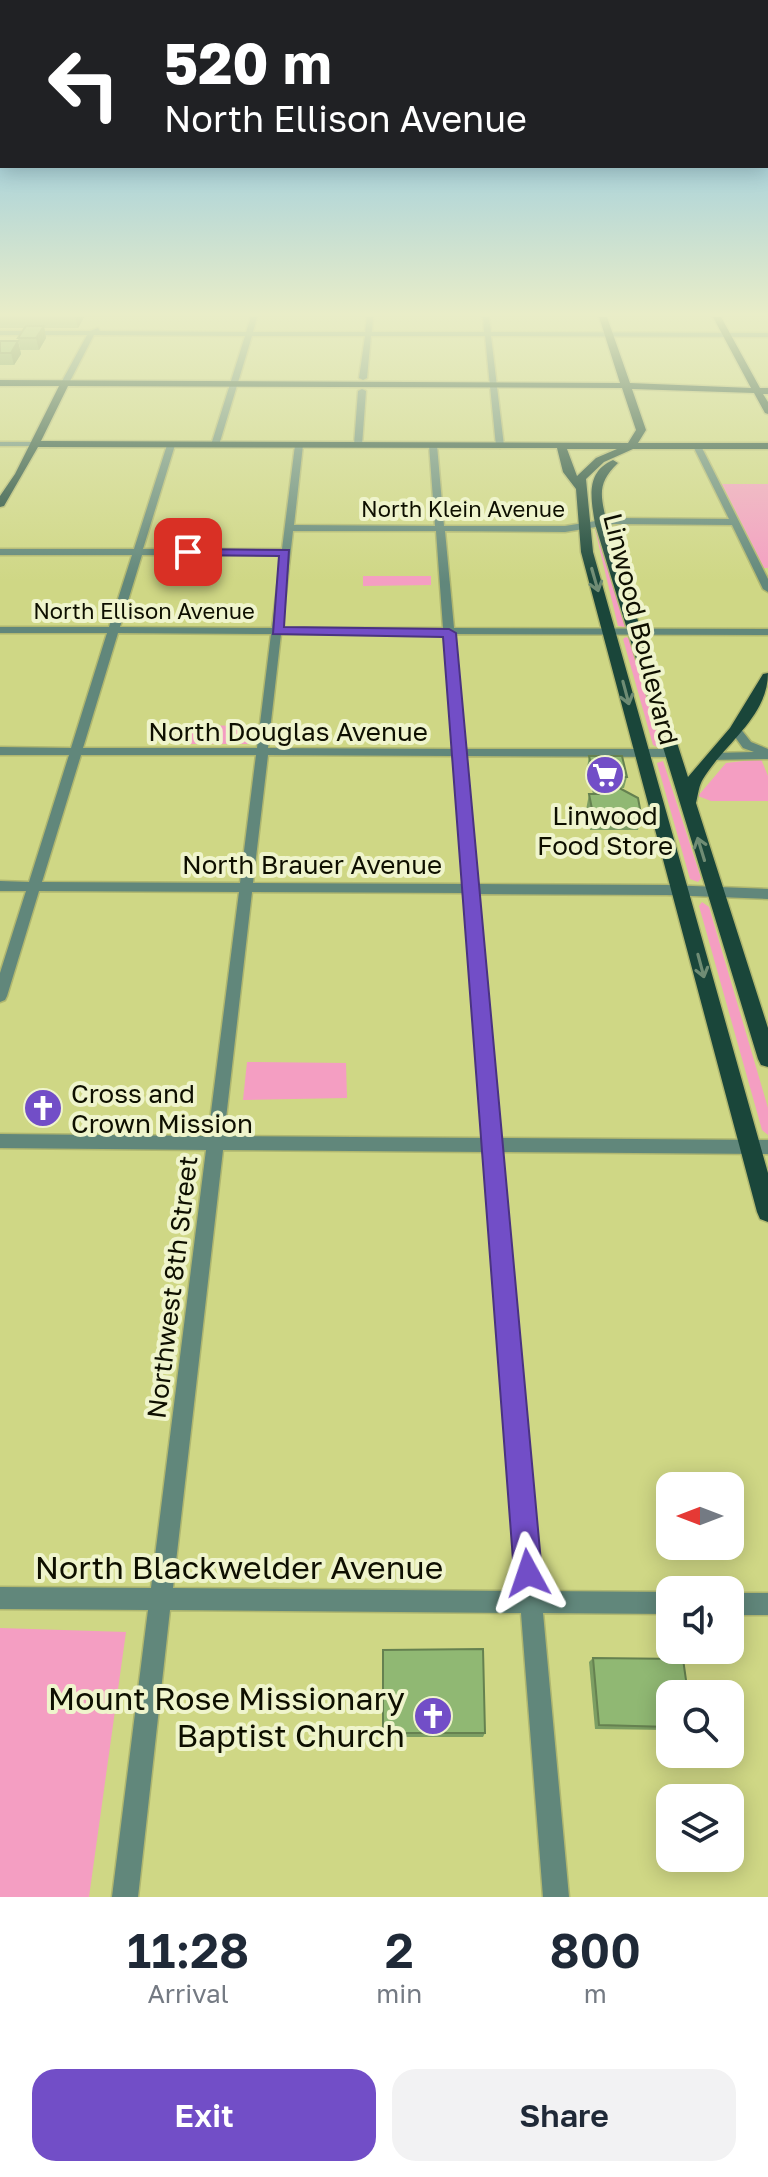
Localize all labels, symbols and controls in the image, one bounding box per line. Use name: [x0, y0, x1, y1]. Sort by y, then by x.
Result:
text: 520 m: [164, 29, 332, 96]
icon: left: [32, 32, 136, 136]
text: North Ellison Avenue: [164, 97, 527, 140]
street label: North Klein Avenue: [361, 495, 565, 522]
street label: Linwood Boulevard: [597, 510, 685, 748]
pin: [154, 518, 222, 586]
icon: arrive: [166, 530, 210, 574]
one-way arrow: [588, 567, 603, 593]
street label: North Ellison Avenue: [33, 597, 255, 624]
one-way arrow: [620, 680, 635, 706]
street label: North Douglas Avenue: [148, 716, 428, 747]
supermarket icon: Linwood Food Store: [584, 754, 626, 796]
place label: Linwood Food Store: [537, 800, 673, 861]
one-way arrow: [693, 837, 708, 863]
street label: North Brauer Avenue: [182, 849, 442, 880]
one-way arrow: [694, 952, 709, 978]
place label: Cross and Crown Mission: [71, 1078, 253, 1139]
church icon: Cross and Crown Mission: [22, 1087, 64, 1129]
street label: Northwest 8th Street: [141, 1154, 203, 1420]
north arrow: [656, 1472, 744, 1560]
map controls: [656, 1472, 744, 1872]
position arrow: [486, 1531, 570, 1615]
street label: North Blackwelder Avenue: [35, 1548, 443, 1586]
button: sound: [656, 1576, 744, 1664]
place label: Mount Rose Missionary Baptist Church: [48, 1679, 405, 1754]
button: search: [656, 1680, 744, 1768]
church icon: Mount Rose Missionary Baptist Church: [412, 1695, 454, 1737]
button: layers: [656, 1784, 744, 1872]
text: 11:28: [127, 1921, 249, 1979]
text: 2: [385, 1921, 414, 1979]
text: 800: [549, 1921, 641, 1979]
text: Arrival: [147, 1978, 229, 2009]
text: min: [376, 1978, 422, 2009]
text: m: [584, 1978, 607, 2009]
button: Exit: [32, 2069, 376, 2161]
button: Share: [392, 2069, 736, 2161]

